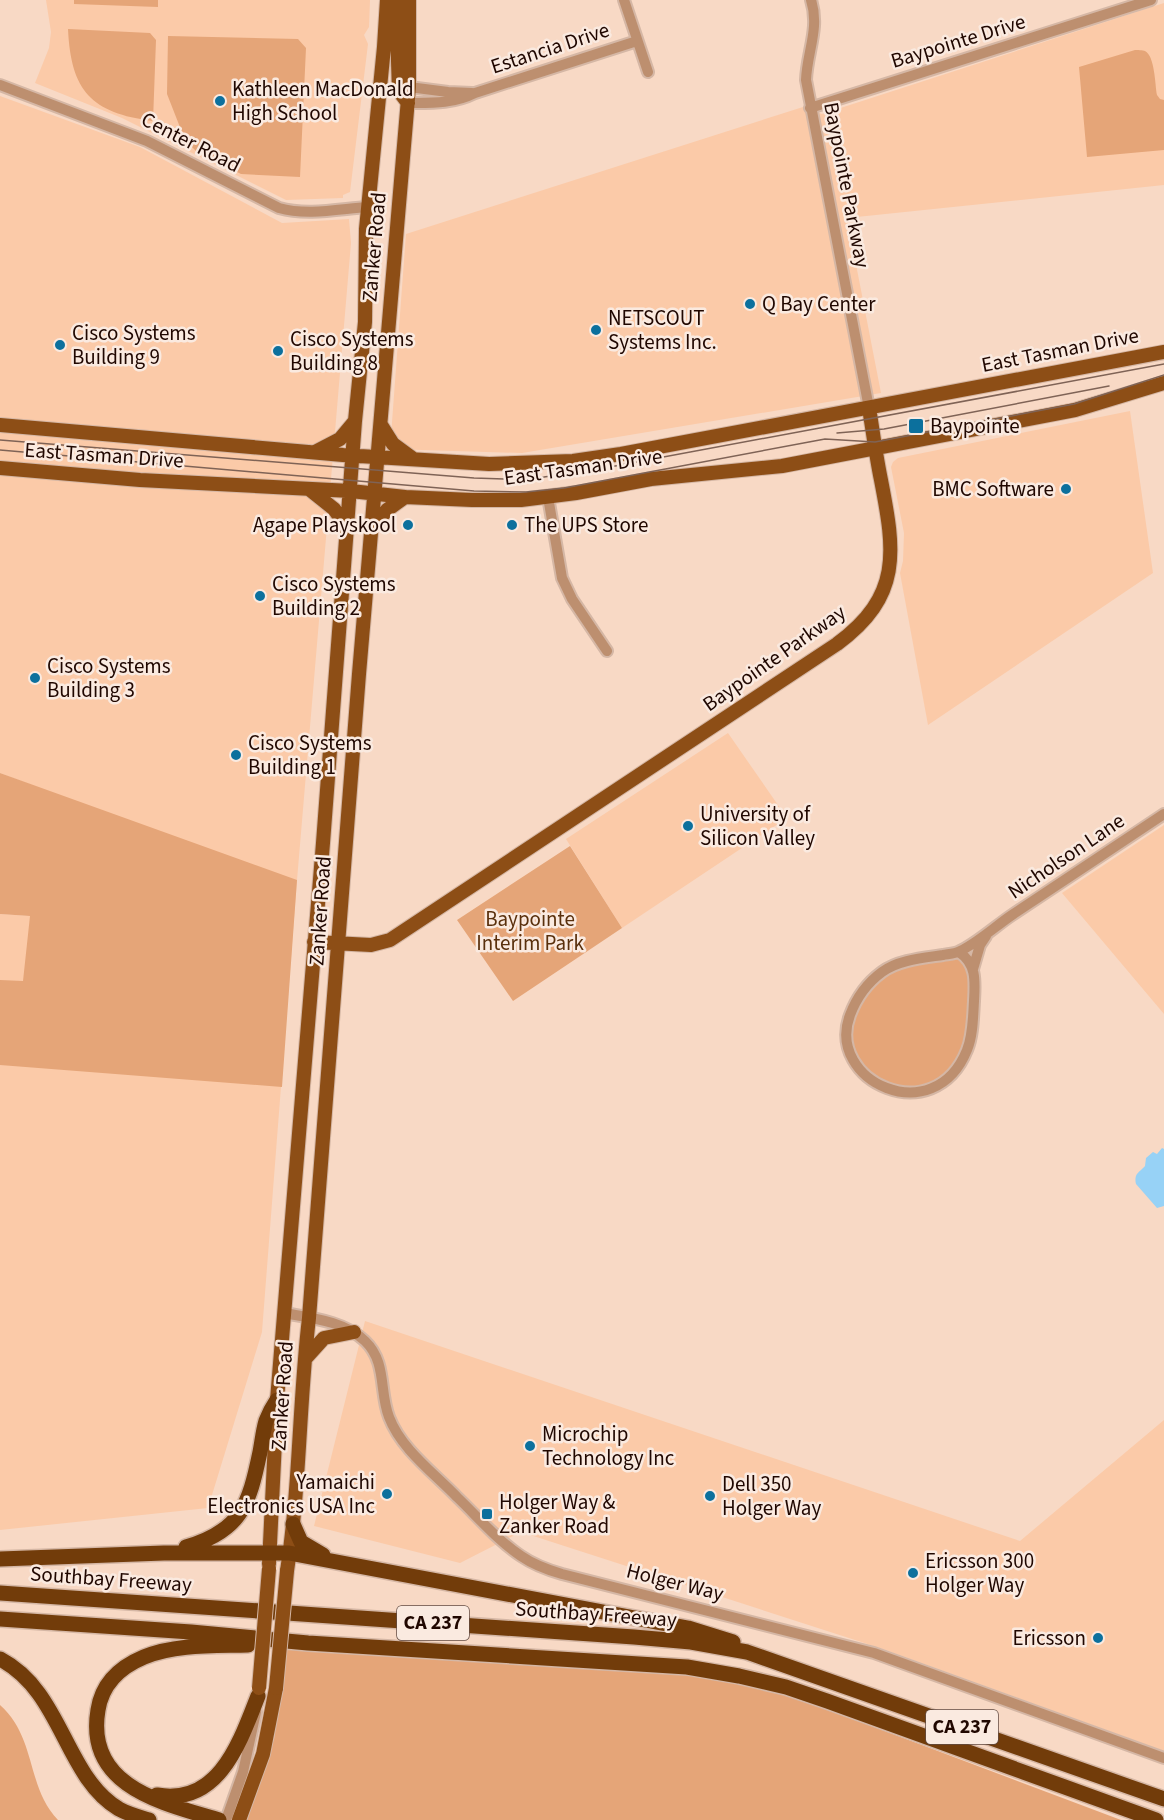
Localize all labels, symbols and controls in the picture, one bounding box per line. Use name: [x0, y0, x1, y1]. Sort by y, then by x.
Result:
street label: Baypointe Drive: [887, 6, 1029, 76]
street label: Estancia Drive: [487, 15, 613, 81]
place label: Kathleen MacDonald High School: [232, 74, 414, 128]
marker: Kathleen MacDonald High School: [213, 94, 227, 108]
street label: Baypointe Parkway: [816, 99, 878, 271]
street label: Center Road: [136, 104, 246, 180]
street label: Zanker Road: [354, 191, 394, 303]
place label: Q Bay Center: [762, 289, 876, 319]
marker: Q Bay Center: [743, 297, 757, 311]
place label: NETSCOUT Systems Inc.: [608, 303, 717, 357]
place label: Cisco Systems Building 9: [72, 318, 196, 372]
street label: East Tasman Drive: [979, 320, 1141, 380]
marker: NETSCOUT Systems Inc.: [589, 323, 603, 337]
place label: Cisco Systems Building 8: [290, 324, 414, 378]
marker: Cisco Systems Building 9: [53, 338, 67, 352]
marker: Cisco Systems Building 8: [271, 344, 285, 358]
place label: Baypointe: [930, 411, 1020, 441]
marker: Baypointe: [907, 417, 925, 435]
street label: East Tasman Drive: [23, 434, 185, 476]
street label: East Tasman Drive: [502, 441, 664, 493]
place label: BMC Software: [932, 474, 1054, 504]
marker: BMC Software: [1059, 482, 1073, 496]
place label: Agape Playskool: [253, 510, 396, 540]
place label: The UPS Store: [524, 510, 648, 540]
marker: Agape Playskool: [401, 518, 415, 532]
marker: The UPS Store: [505, 518, 519, 532]
place label: Cisco Systems Building 2: [272, 569, 396, 623]
marker: Cisco Systems Building 2: [253, 589, 267, 603]
street label: Baypointe Parkway: [696, 597, 852, 719]
place label: Cisco Systems Building 3: [47, 651, 171, 705]
marker: Cisco Systems Building 3: [28, 671, 42, 685]
place label: Cisco Systems Building 1: [248, 728, 372, 782]
marker: Cisco Systems Building 1: [229, 748, 243, 762]
place label: University of Silicon Valley: [700, 799, 815, 853]
street label: Nicholson Lane: [1002, 806, 1130, 906]
marker: University of Silicon Valley: [681, 819, 695, 833]
street label: Zanker Road: [301, 855, 339, 967]
park label: Baypointe Interim Park: [476, 904, 584, 958]
street label: Zanker Road: [263, 1340, 301, 1452]
place label: Microchip Technology Inc: [542, 1419, 675, 1473]
marker: Microchip Technology Inc: [523, 1439, 537, 1453]
place label: Yamaichi Electronics USA Inc: [207, 1467, 375, 1521]
place label: Dell 350 Holger Way: [722, 1469, 821, 1523]
marker: Yamaichi Electronics USA Inc: [380, 1487, 394, 1501]
place label: Holger Way & Zanker Road: [499, 1487, 615, 1541]
marker: Dell 350 Holger Way: [703, 1489, 717, 1503]
marker: Holger Way & Zanker Road: [480, 1507, 494, 1521]
place label: Ericsson 300 Holger Way: [925, 1546, 1034, 1600]
street label: Holger Way: [623, 1555, 727, 1609]
street label: Southbay Freeway: [29, 1558, 193, 1600]
marker: Ericsson 300 Holger Way: [906, 1566, 920, 1580]
street label: Southbay Freeway: [514, 1593, 678, 1635]
road number: CA 237: [397, 1606, 469, 1640]
place label: Ericsson: [1012, 1623, 1086, 1653]
marker: Ericsson: [1091, 1631, 1105, 1645]
road number: CA 237: [926, 1710, 998, 1744]

